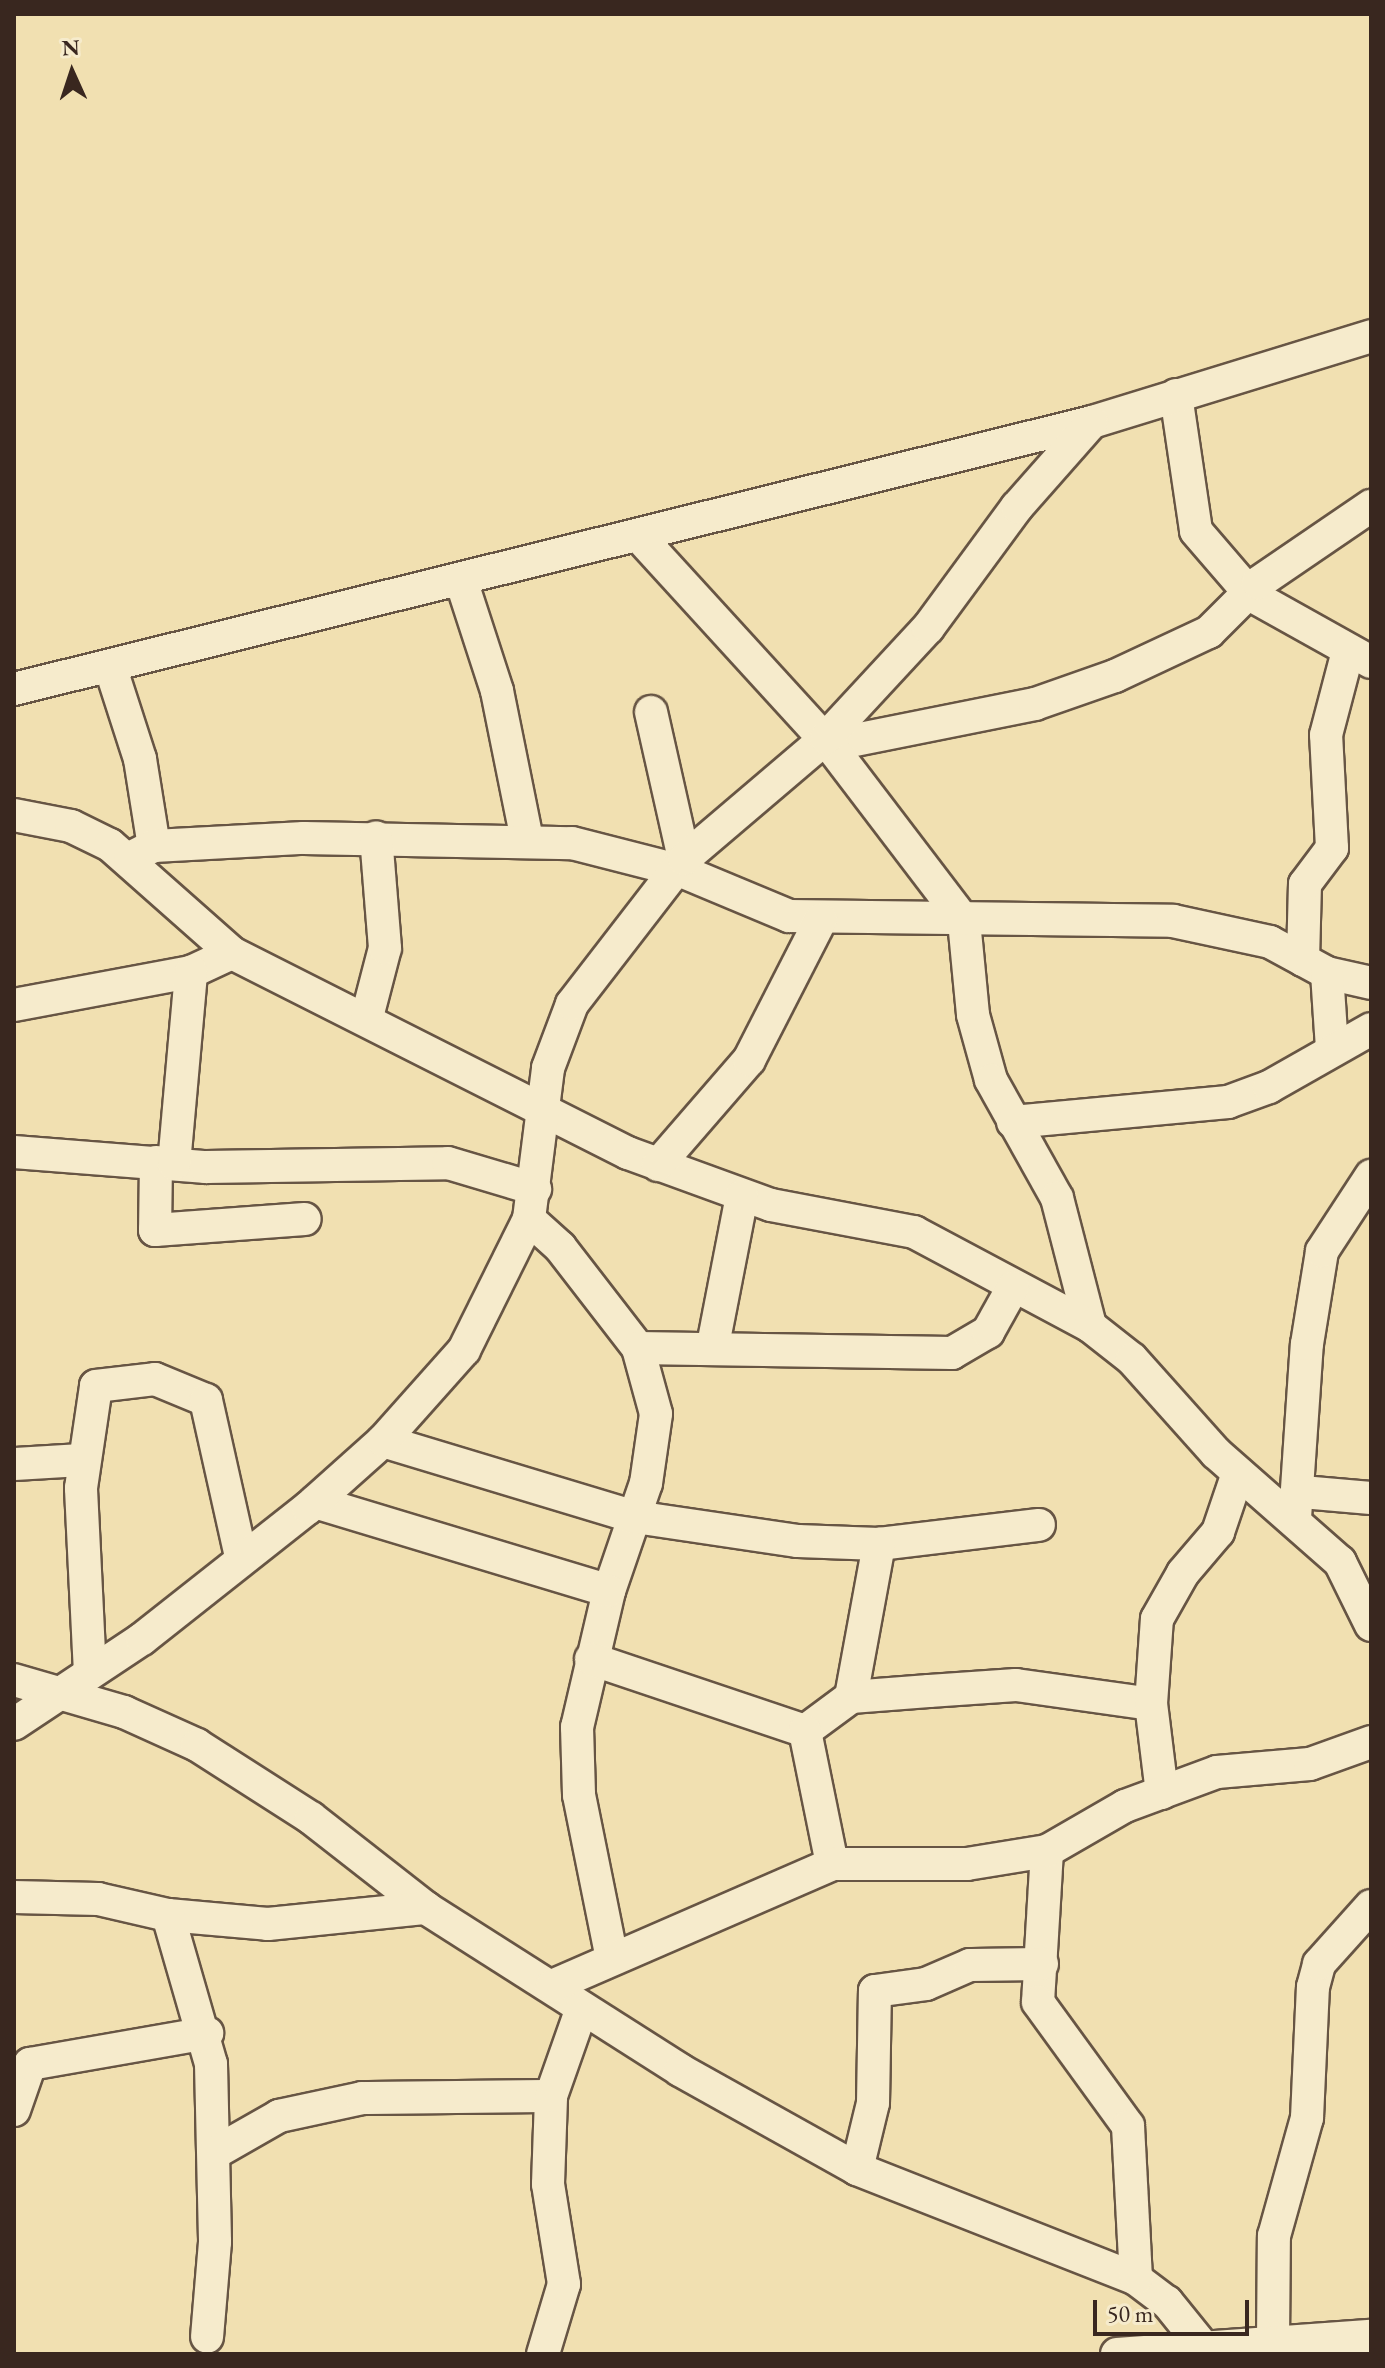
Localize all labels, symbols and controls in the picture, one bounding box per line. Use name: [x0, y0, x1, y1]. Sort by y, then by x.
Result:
north arrow: [32, 32, 112, 112]
text: N: [61, 33, 80, 62]
scale bar: [1097, 2284, 1253, 2334]
text: 50 m: [1107, 2298, 1154, 2329]

